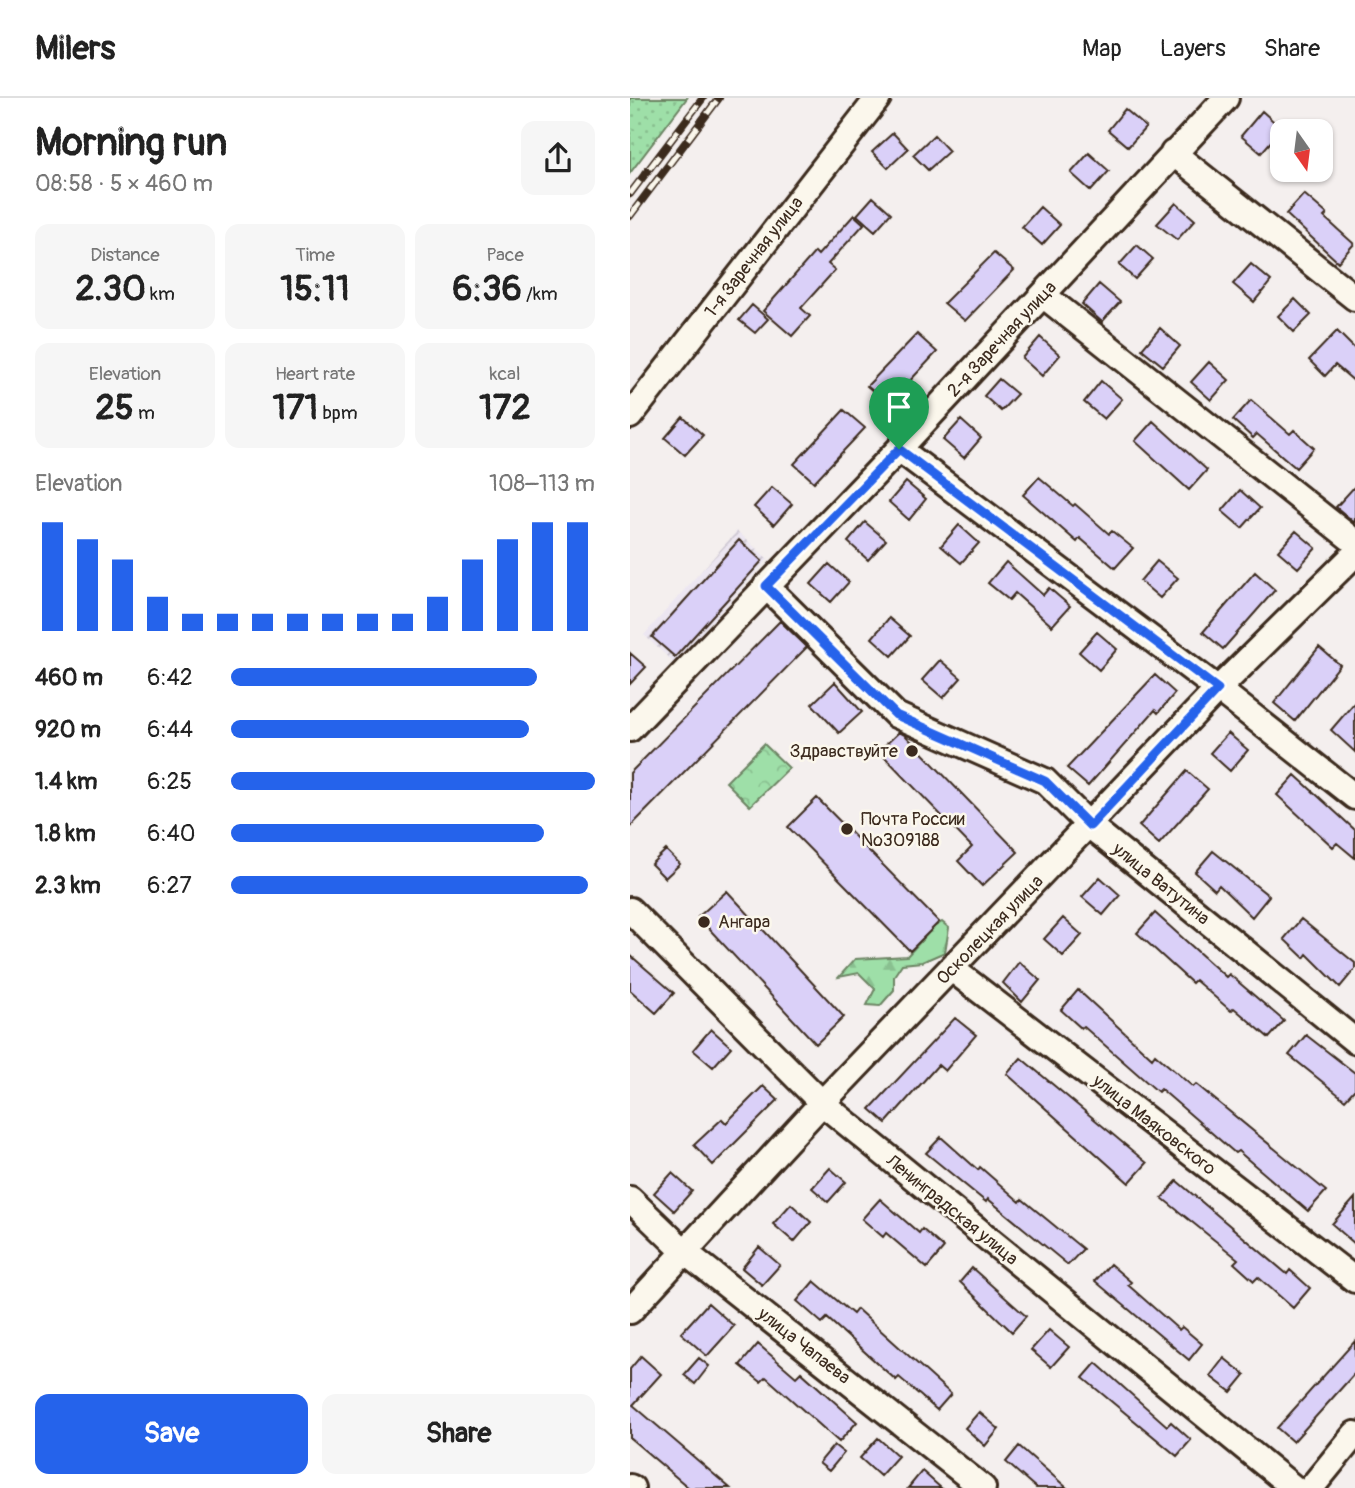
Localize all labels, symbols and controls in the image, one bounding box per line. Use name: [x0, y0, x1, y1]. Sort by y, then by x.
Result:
text: Milers: [35, 28, 115, 69]
text: Map: [1082, 34, 1122, 63]
text: Layers: [1160, 34, 1226, 63]
text: Share: [1264, 34, 1320, 63]
text: Morning run: [35, 119, 227, 167]
north arrow: [1270, 119, 1334, 182]
map controls: [1270, 119, 1333, 182]
button: share: [521, 121, 595, 195]
text: 08:58 · 5 × 460 m: [35, 169, 213, 198]
street label: 1-я Заречная улица: [700, 192, 808, 322]
text: Distance: [90, 243, 160, 267]
text: Time: [295, 243, 335, 267]
text: Pace: [486, 243, 524, 267]
text: 2.30: [75, 267, 146, 311]
text: 15:11: [280, 267, 350, 311]
text: 6:36: [452, 267, 522, 311]
street label: 2-я Заречная улица: [942, 276, 1062, 402]
text: km: [146, 282, 175, 306]
text: /km: [522, 282, 558, 306]
text: Elevation: [89, 362, 161, 386]
text: Heart rate: [275, 362, 355, 386]
text: kcal: [490, 362, 520, 386]
pin: [869, 377, 929, 449]
text: 25: [95, 386, 134, 430]
text: 171: [272, 386, 318, 430]
text: 172: [479, 386, 531, 430]
icon: arrive: [880, 388, 918, 426]
text: m: [134, 401, 155, 425]
text: bpm: [318, 401, 358, 425]
text: Elevation: [35, 469, 123, 498]
text: 108–113 m: [489, 469, 595, 498]
text: 460 m: [35, 663, 103, 692]
text: 6:42: [147, 663, 193, 692]
text: 920 m: [35, 715, 101, 744]
text: 6:44: [147, 715, 193, 744]
place label: Здравствуйте: [790, 740, 898, 763]
marker: Здравствуйте: [904, 743, 920, 759]
text: 1.4 km: [35, 767, 97, 796]
text: 6:25: [147, 767, 192, 796]
place label: Почта России №309188: [861, 808, 965, 852]
text: 1.8 km: [35, 819, 96, 848]
text: 6:40: [147, 819, 196, 848]
marker: Почта России №309188: [839, 821, 855, 837]
street label: улица Ватутина: [1107, 837, 1214, 930]
street label: Осколецкая улица: [932, 870, 1048, 990]
text: 2.3 km: [35, 871, 101, 900]
text: 6:27: [147, 871, 192, 900]
place label: Ангара: [718, 911, 770, 934]
marker: Ангара: [696, 914, 712, 930]
street label: улица Маяковского: [1087, 1069, 1221, 1181]
street label: Ленинградская улица: [880, 1149, 1023, 1270]
street label: улица Чапаева: [752, 1302, 855, 1389]
button: Save: [35, 1394, 308, 1474]
button: Share: [322, 1394, 595, 1474]

